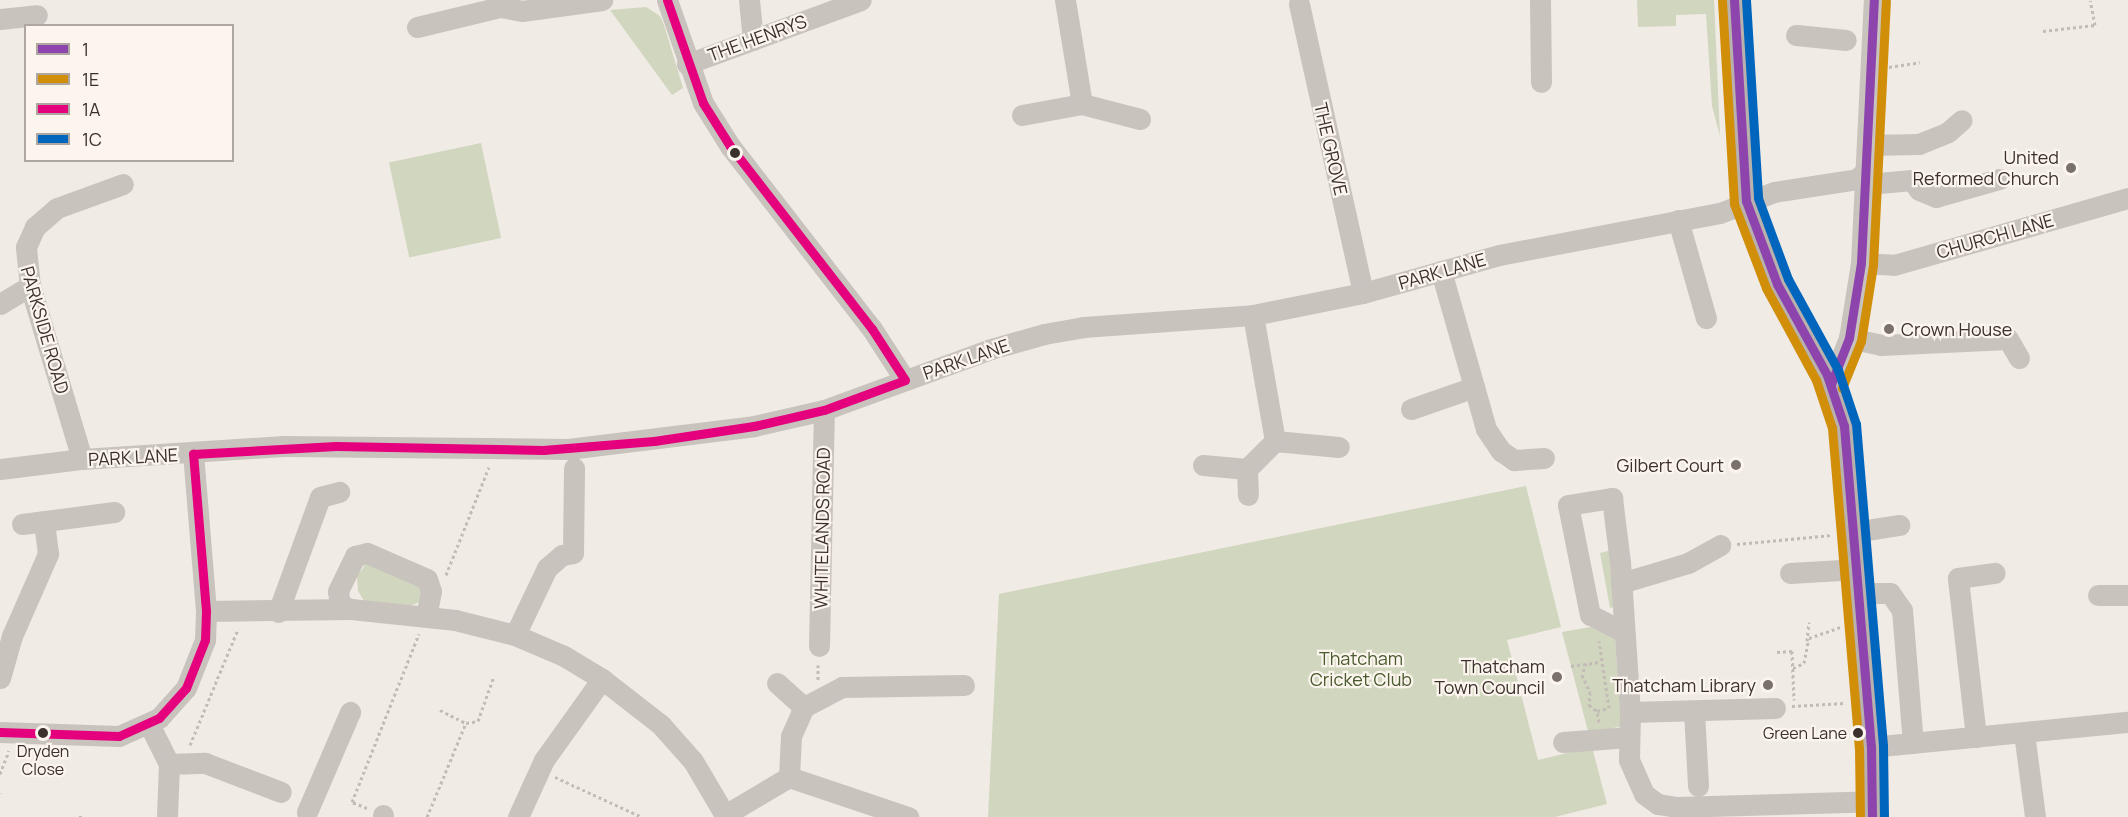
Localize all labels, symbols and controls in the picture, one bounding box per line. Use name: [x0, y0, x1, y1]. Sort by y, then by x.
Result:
street label: THE HENRYS: [705, 10, 809, 66]
legend: [24, 24, 234, 162]
text: 1: [82, 37, 89, 61]
text: 1E: [82, 67, 99, 91]
text: 1A: [82, 97, 100, 121]
street label: THE GROVE: [1310, 101, 1352, 197]
text: 1C: [82, 127, 102, 151]
unlabelled marker: [729, 147, 741, 159]
place label: United Reformed Church: [1913, 147, 2059, 190]
marker: United Reformed Church: [2064, 161, 2078, 175]
street label: CHURCH LANE: [1934, 209, 2056, 263]
street label: PARK LANE: [1396, 248, 1488, 294]
street label: PARKSIDE ROAD: [16, 264, 74, 396]
place label: Crown House: [1901, 318, 2012, 340]
marker: Crown House: [1882, 322, 1896, 336]
street label: PARK LANE: [920, 334, 1012, 384]
street label: PARK LANE: [87, 444, 179, 470]
street label: WHITELANDS ROAD: [810, 447, 834, 609]
place label: Gilbert Court: [1617, 454, 1724, 476]
marker: Gilbert Court: [1729, 458, 1743, 472]
park label: Thatcham Cricket Club: [1310, 648, 1412, 690]
place label: Thatcham Town Council: [1434, 656, 1545, 698]
marker: Thatcham Town Council: [1550, 670, 1564, 684]
place label: Thatcham Library: [1612, 674, 1756, 696]
marker: Thatcham Library: [1761, 678, 1775, 692]
place label: Green Lane: [1763, 723, 1847, 743]
marker: Dryden Close: [37, 727, 49, 739]
marker: Green Lane: [1852, 727, 1864, 739]
place label: Dryden Close: [17, 741, 69, 779]

